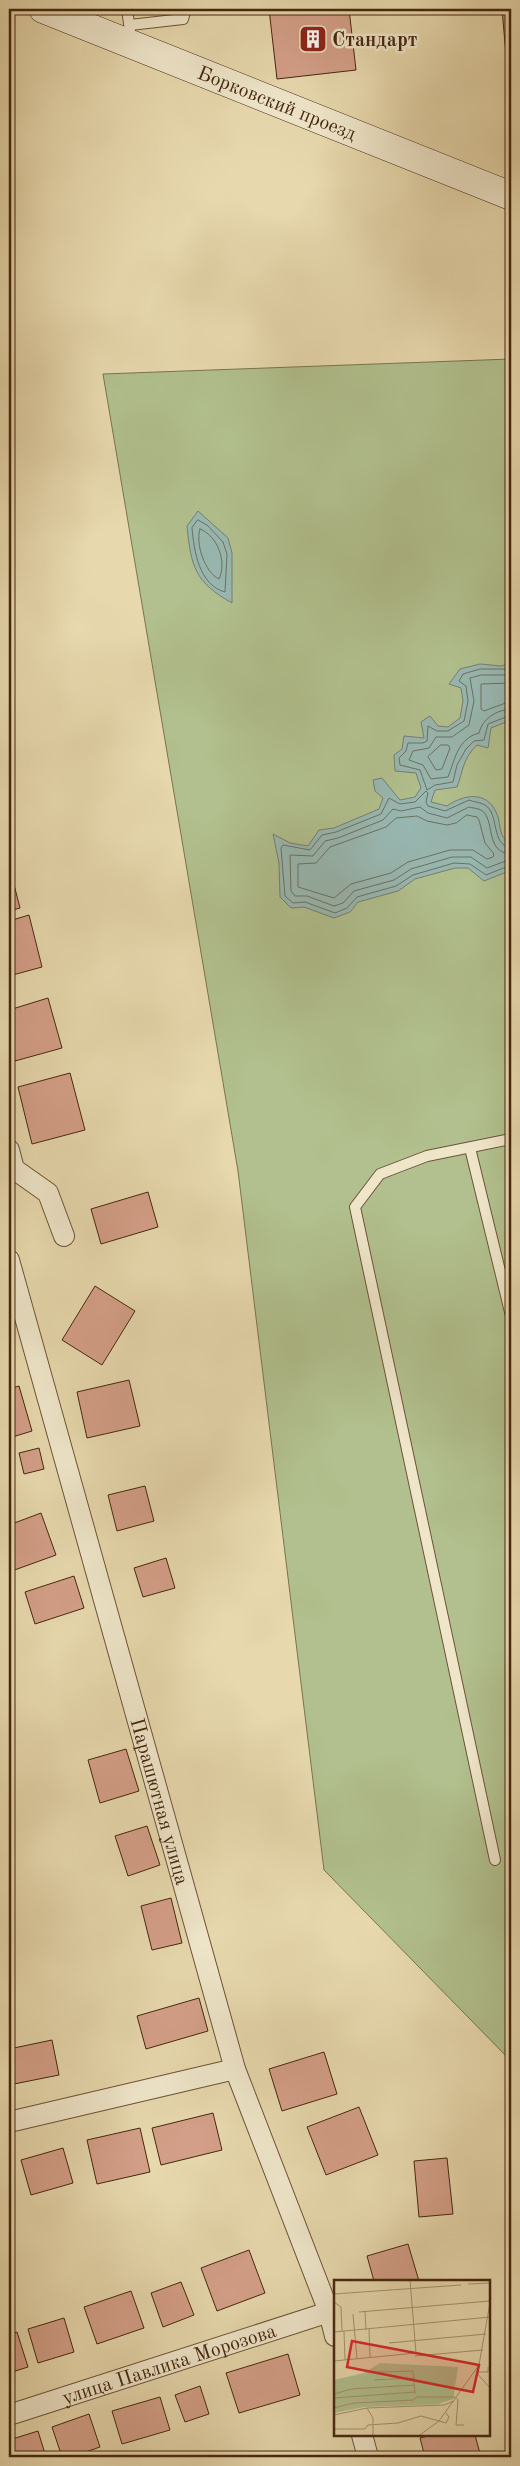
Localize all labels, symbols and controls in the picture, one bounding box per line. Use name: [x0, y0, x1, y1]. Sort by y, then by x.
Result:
building icon: Стандарт: [298, 24, 328, 54]
place label: Стандарт: [332, 31, 417, 51]
street label: Борковский проезд: [194, 64, 359, 145]
street label: Парашютная улица: [126, 1716, 191, 1887]
inset map: [334, 2280, 490, 2436]
street label: улица Павлика Морозова: [60, 2322, 279, 2409]

